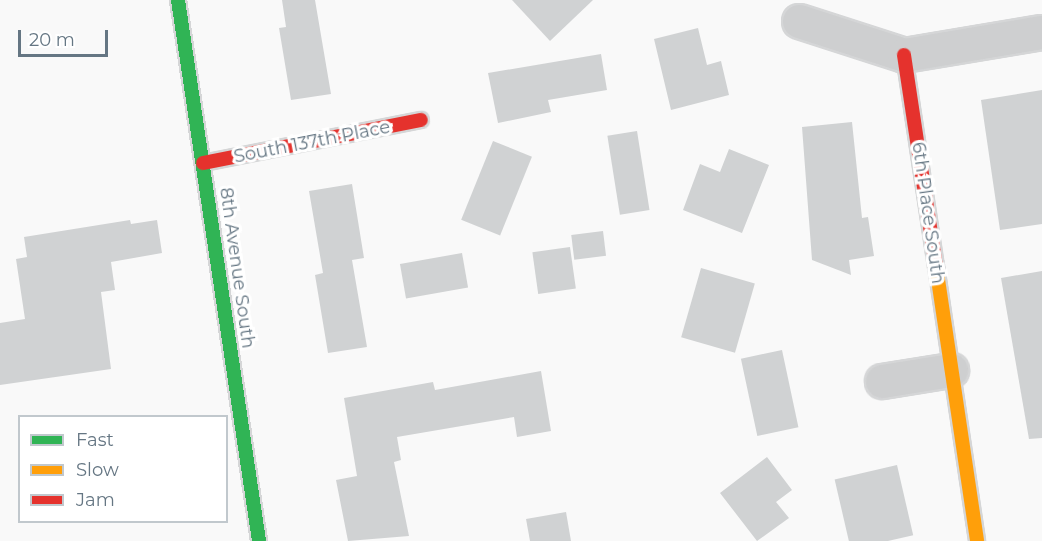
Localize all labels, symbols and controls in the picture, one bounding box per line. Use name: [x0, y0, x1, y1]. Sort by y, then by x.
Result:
scale bar: [21, 18, 111, 56]
text: 20 m: [29, 29, 75, 51]
street label: South 137th Place: [232, 116, 392, 168]
street label: 6th Place South: [907, 141, 949, 285]
street label: 8th Avenue South: [215, 186, 259, 350]
legend: [18, 415, 228, 523]
text: Fast: [76, 429, 114, 451]
text: Slow: [76, 459, 119, 481]
text: Jam: [76, 489, 115, 511]

